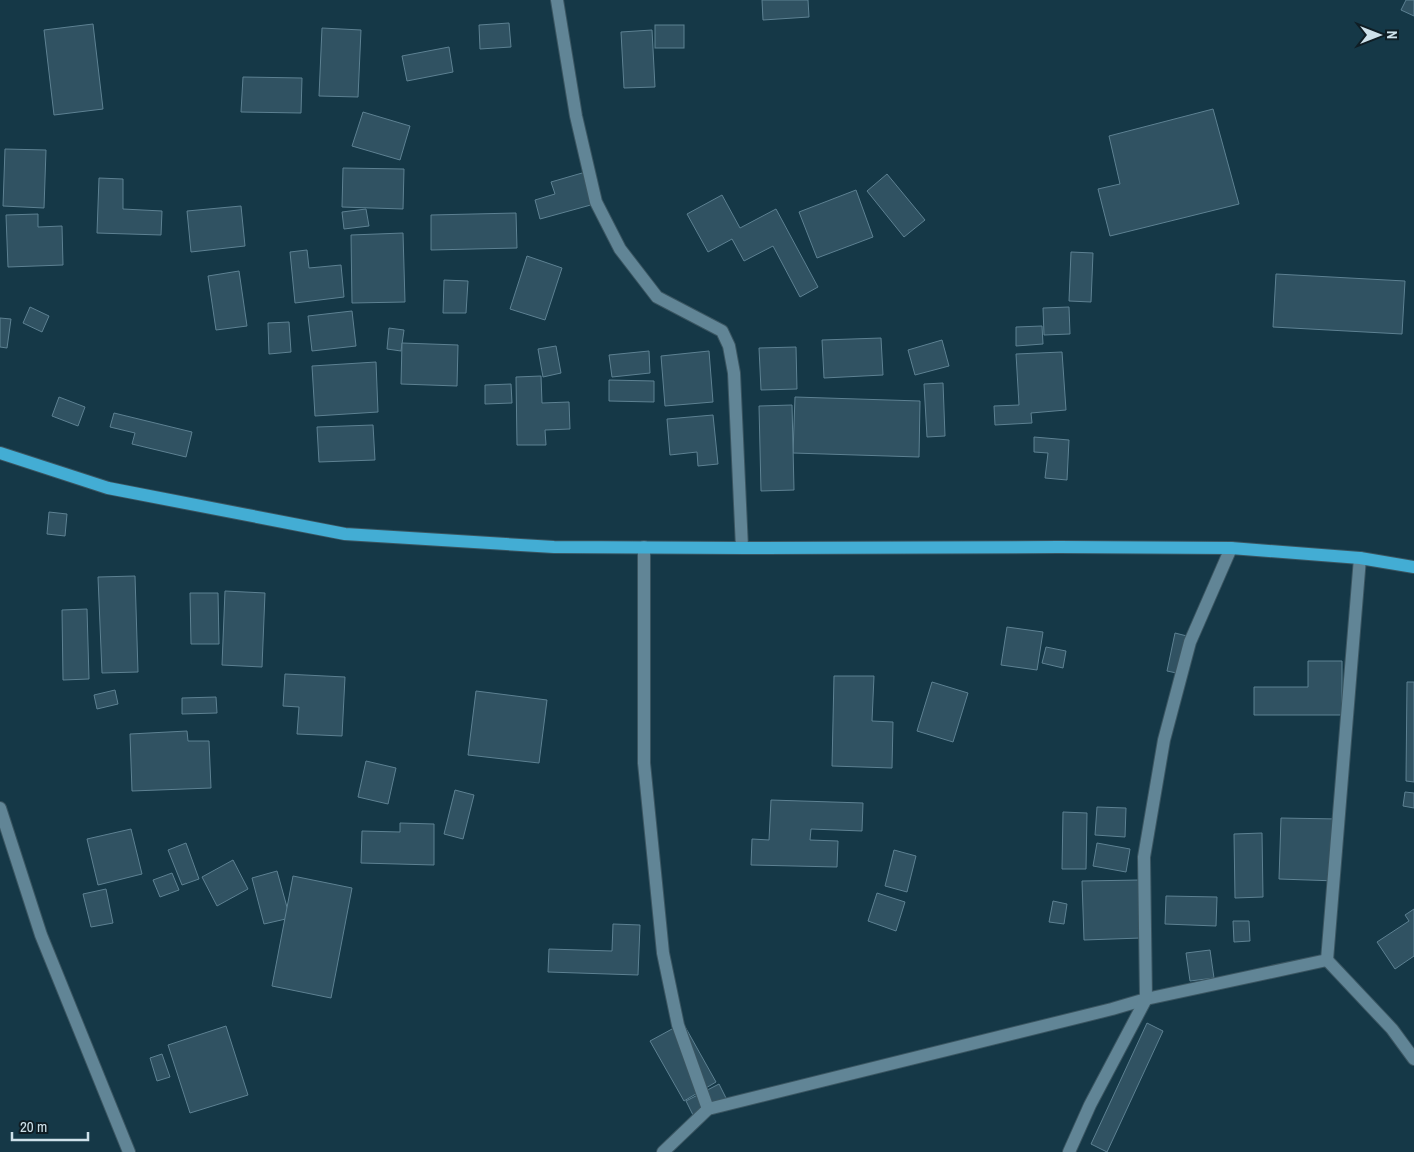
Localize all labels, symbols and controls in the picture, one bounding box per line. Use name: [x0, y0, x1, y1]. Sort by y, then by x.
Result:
north arrow: [1354, 10, 1404, 60]
text: N: [1383, 31, 1401, 39]
scale bar: [12, 1110, 89, 1142]
text: 20 m: [20, 1116, 47, 1137]

